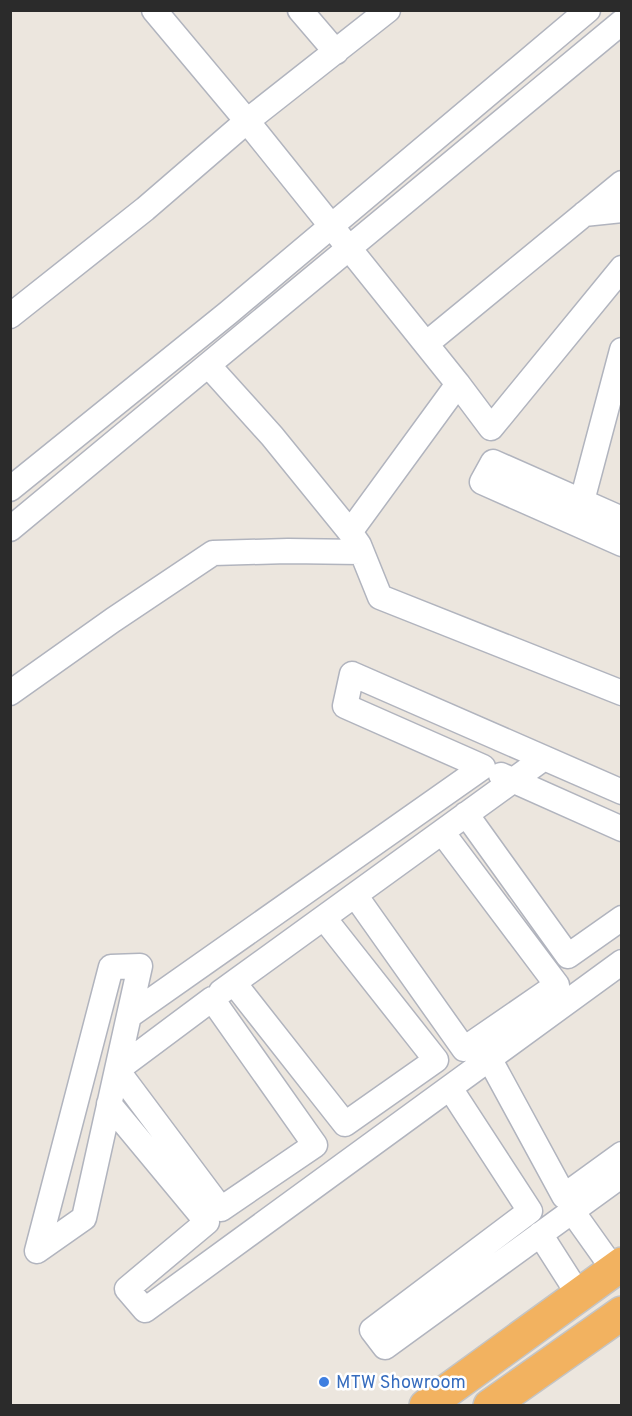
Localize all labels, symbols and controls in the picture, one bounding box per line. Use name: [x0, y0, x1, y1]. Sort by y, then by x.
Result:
place label: MTW Showroom: [336, 1372, 466, 1395]
marker: MTW Showroom: [317, 1375, 331, 1389]

